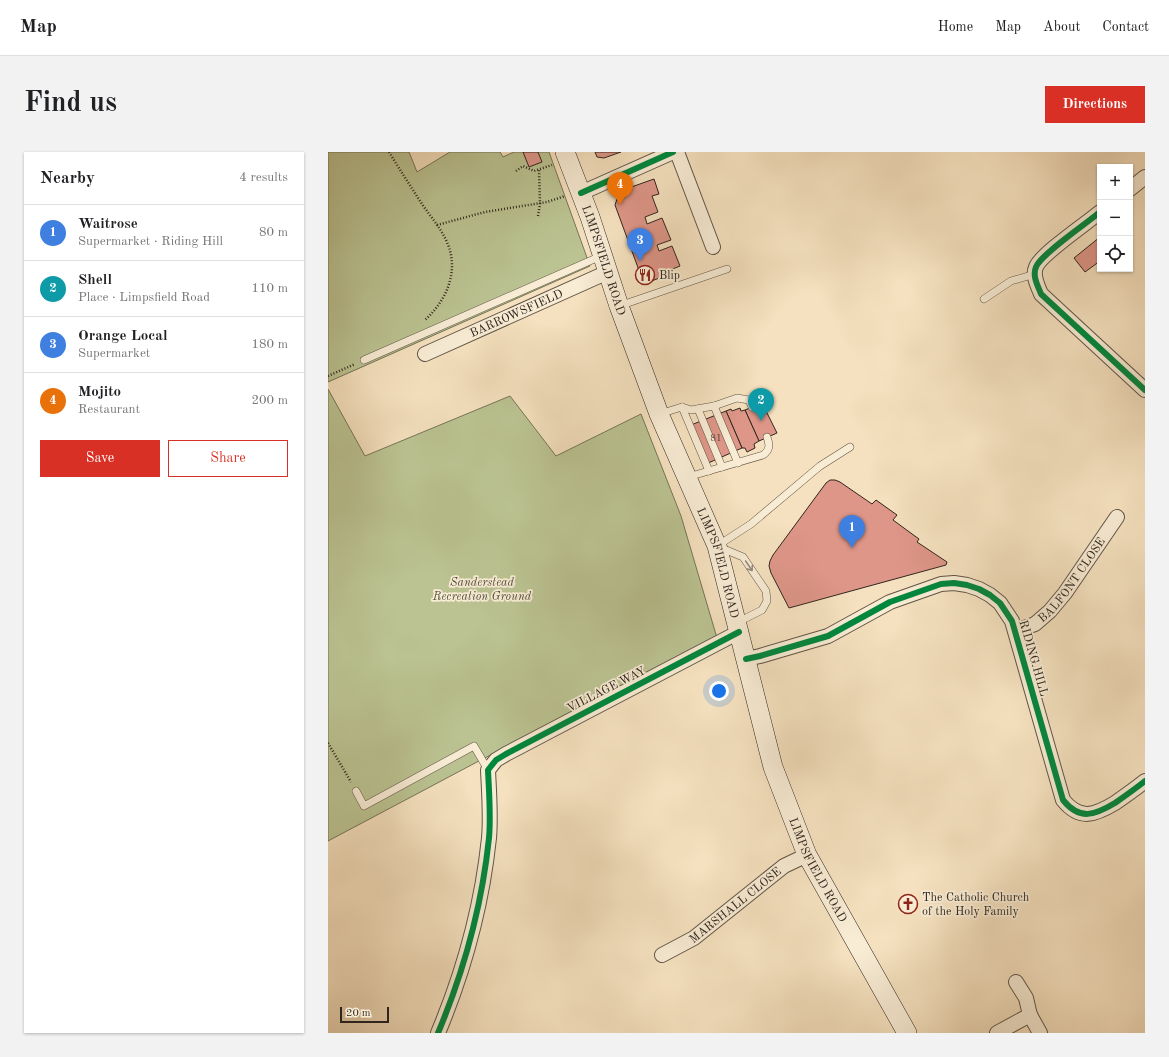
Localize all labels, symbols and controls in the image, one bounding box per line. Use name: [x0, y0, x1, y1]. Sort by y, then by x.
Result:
text: Map: [20, 18, 57, 37]
text: Home: [938, 20, 973, 34]
text: Map: [995, 20, 1021, 34]
text: About: [1043, 20, 1080, 34]
text: Contact: [1102, 20, 1149, 34]
button: Directions: [1045, 86, 1145, 123]
text: Find us: [24, 90, 117, 118]
map controls: [1097, 164, 1133, 272]
button: +: [1097, 164, 1133, 200]
text: Nearby: [40, 170, 95, 187]
text: 4 results: [239, 171, 288, 184]
pin: 4: [607, 172, 633, 205]
button: −: [1097, 200, 1133, 236]
street label: LIMPSFIELD ROAD: [579, 204, 627, 317]
text: Waitrose: [78, 217, 138, 232]
text: 1: [49, 226, 57, 239]
text: 80 m: [259, 226, 288, 239]
pin: 3: [627, 228, 653, 261]
text: Supermarket · Riding Hill: [78, 235, 223, 248]
button: locate: [1097, 236, 1133, 272]
restaurant icon: Blip: [634, 264, 656, 286]
place label: Blip: [659, 270, 680, 282]
text: Shell: [78, 273, 112, 288]
text: 2: [49, 282, 57, 295]
text: 110 m: [251, 282, 288, 295]
street label: BARROWSFIELD: [468, 288, 565, 340]
text: Place · Limpsfield Road: [78, 291, 210, 304]
text: Orange Local: [78, 329, 168, 344]
text: 3: [49, 338, 57, 351]
text: 180 m: [251, 338, 288, 351]
text: Supermarket: [78, 347, 150, 360]
text: Mojito: [78, 385, 121, 400]
pin: 2: [748, 388, 774, 421]
text: 4: [49, 394, 57, 407]
text: 200 m: [251, 394, 288, 407]
text: Restaurant: [78, 403, 140, 416]
house number: 81: [710, 433, 722, 443]
button: Save: [40, 440, 160, 477]
button: Share: [168, 440, 288, 477]
street label: LIMPSFIELD ROAD: [694, 506, 740, 619]
pin: 1: [839, 515, 865, 548]
street label: BALFONT CLOSE: [1036, 536, 1108, 625]
one-way arrow: [745, 560, 753, 571]
park label: Sanderstead Recreation Ground: [432, 577, 532, 603]
street label: RIDING HILL: [1016, 619, 1050, 698]
street label: VILLAGE WAY: [565, 665, 648, 715]
your location: [709, 681, 729, 701]
street label: LIMPSFIELD ROAD: [786, 816, 848, 924]
street label: MARSHALL CLOSE: [688, 866, 784, 946]
place label: The Catholic Church of the Holy Family: [922, 892, 1030, 918]
church icon: The Catholic Church of the Holy Family: [897, 893, 919, 915]
scale bar: [340, 1005, 389, 1024]
text: 20 m: [346, 1008, 371, 1019]

